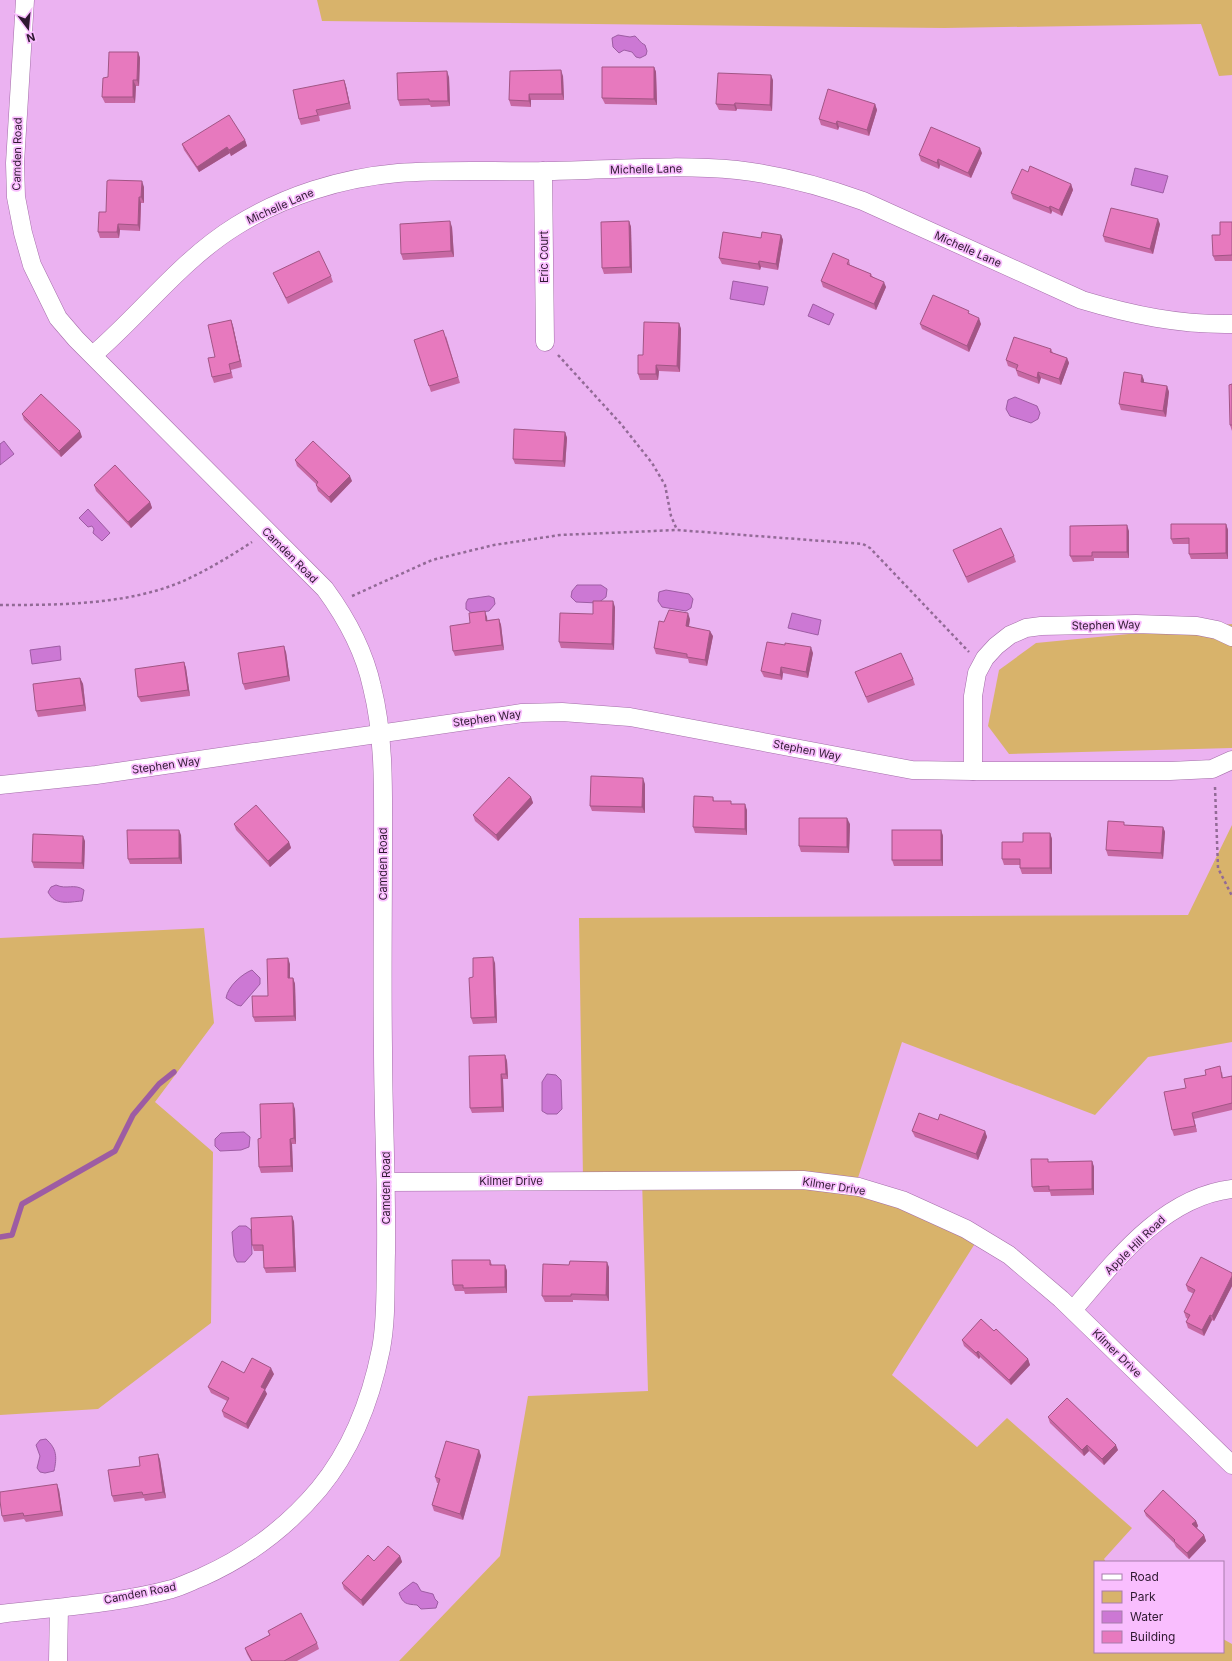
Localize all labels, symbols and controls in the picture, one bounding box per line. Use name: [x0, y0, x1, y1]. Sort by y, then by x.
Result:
north arrow: [8, 8, 48, 48]
text: N: [25, 30, 37, 45]
street label: Camden Road: [9, 117, 25, 191]
street label: Michelle Lane: [610, 161, 682, 177]
street label: Michelle Lane: [244, 185, 316, 227]
street label: Michelle Lane: [932, 228, 1004, 270]
street label: Eric Court: [537, 231, 551, 283]
street label: Camden Road: [259, 524, 321, 586]
street label: Stephen Way: [1072, 617, 1140, 633]
street label: Stephen Way: [452, 706, 522, 730]
street label: Stephen Way: [772, 737, 842, 763]
street label: Stephen Way: [131, 753, 201, 777]
street label: Camden Road: [376, 827, 390, 901]
street label: Camden Road: [379, 1151, 393, 1225]
street label: Kilmer Drive: [479, 1174, 543, 1188]
street label: Kilmer Drive: [802, 1174, 866, 1198]
street label: Apple Hill Road: [1102, 1213, 1168, 1277]
street label: Kilmer Drive: [1089, 1326, 1145, 1380]
legend: [1094, 1561, 1224, 1653]
text: Road: [1130, 1569, 1159, 1584]
street label: Camden Road: [103, 1579, 177, 1607]
text: Park: [1130, 1589, 1156, 1604]
text: Water: [1130, 1609, 1164, 1624]
text: Building: [1130, 1629, 1175, 1644]

